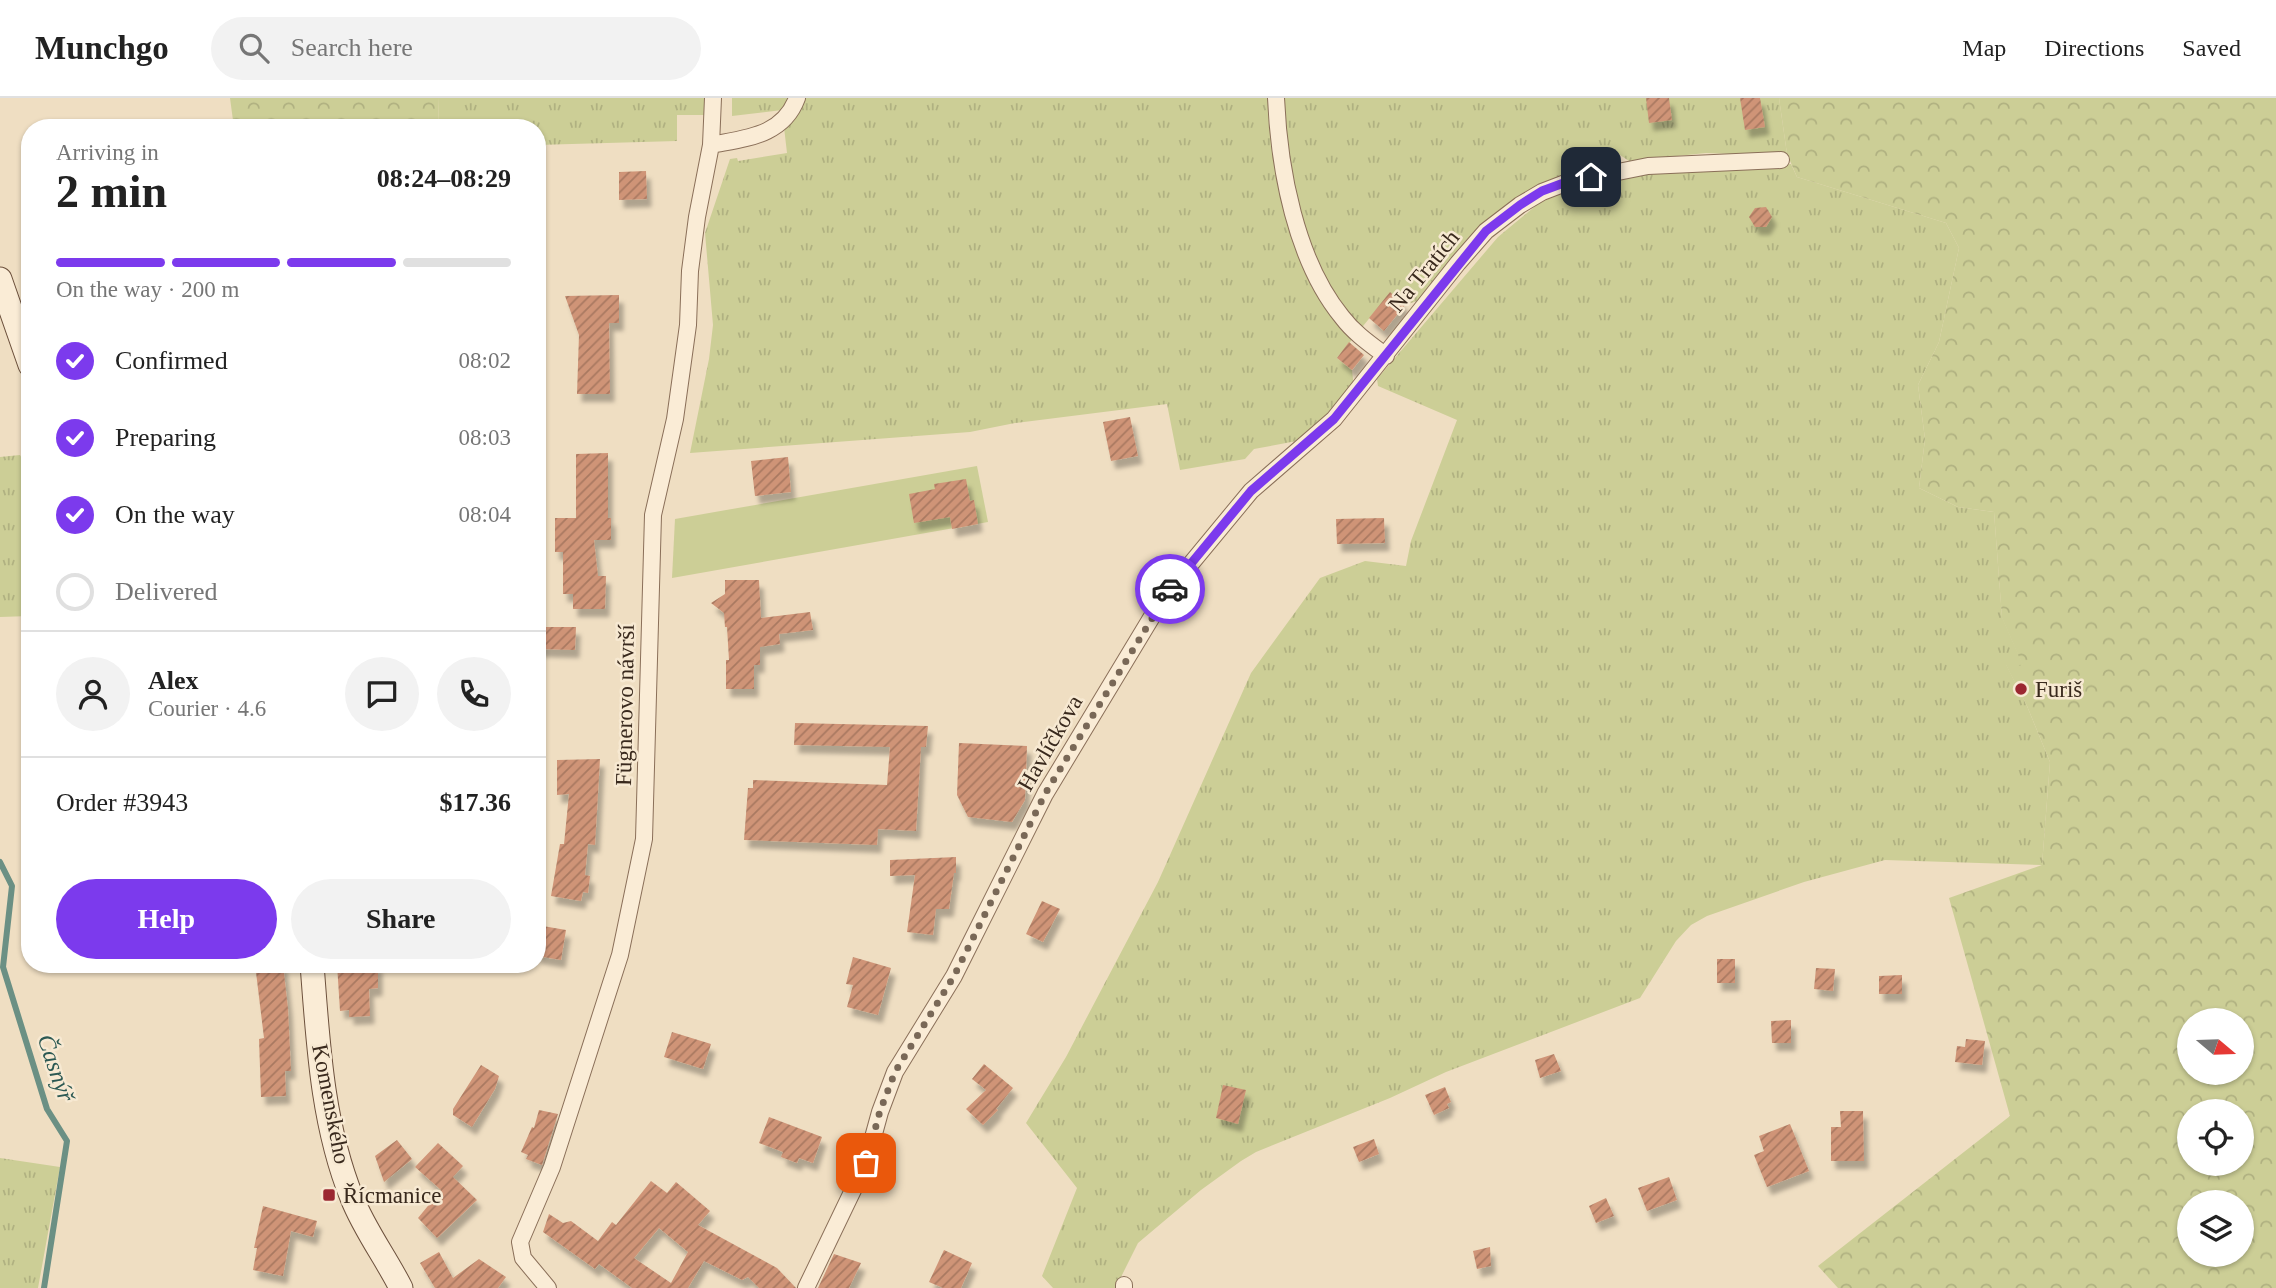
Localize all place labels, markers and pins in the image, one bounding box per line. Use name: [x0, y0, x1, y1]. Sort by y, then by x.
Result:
pin: [1561, 147, 1621, 207]
place label: Furiš: [2035, 677, 2082, 702]
marker: Furiš: [2013, 681, 2029, 697]
pin: [836, 1133, 896, 1193]
place label: Řícmanice: [343, 1183, 441, 1208]
marker: Řícmanice: [321, 1187, 337, 1203]

